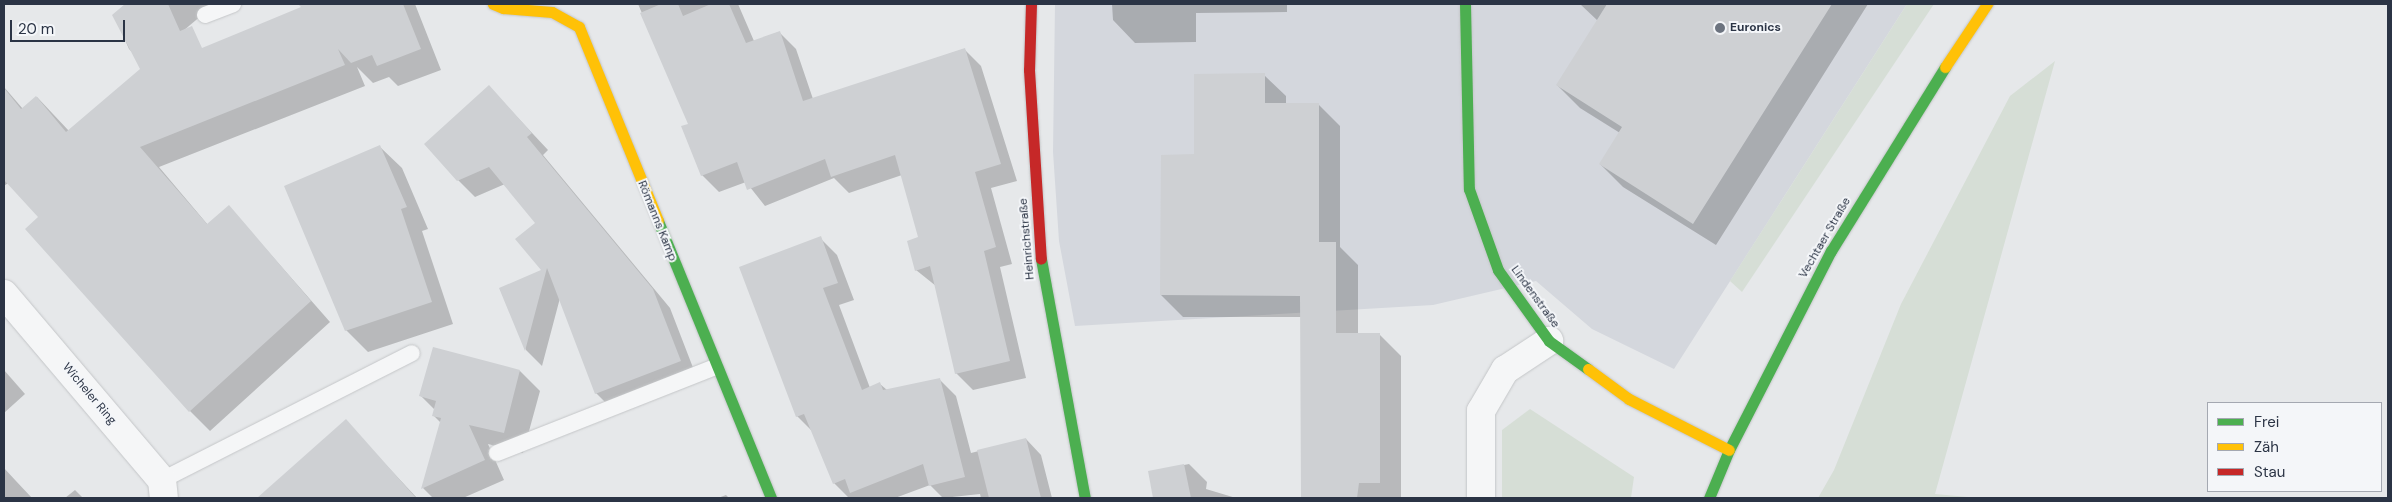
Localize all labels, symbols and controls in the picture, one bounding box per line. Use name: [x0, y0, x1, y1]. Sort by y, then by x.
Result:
scale bar: [12, 10, 128, 42]
text: 20 m: [18, 19, 54, 39]
place label: Euronics: [1730, 21, 1781, 35]
marker: Euronics: [1714, 22, 1726, 34]
street label: Römanns Kamp: [634, 179, 680, 263]
street label: Vechtaer Straße: [1796, 195, 1854, 281]
street label: Heinrichstraße: [1016, 198, 1038, 280]
street label: Lindenstraße: [1508, 263, 1562, 331]
street label: Wicheler Ring: [59, 360, 119, 428]
legend: [2207, 402, 2382, 492]
text: Frei: [2254, 412, 2279, 432]
text: Zäh: [2254, 437, 2279, 457]
text: Stau: [2254, 462, 2285, 482]

